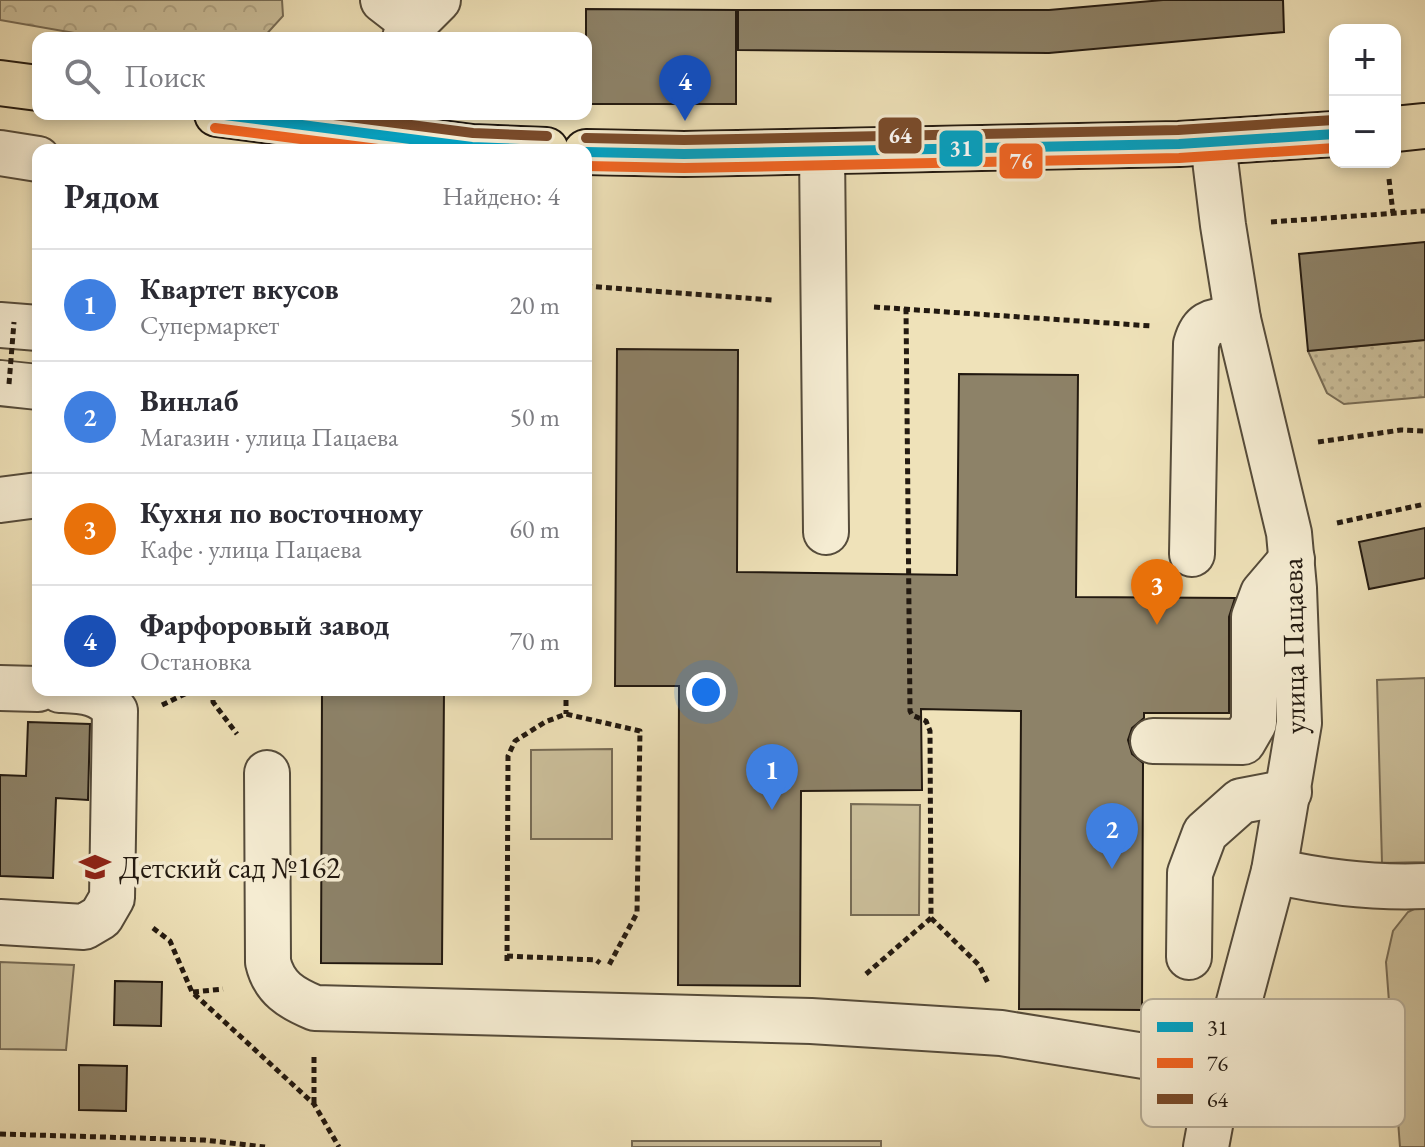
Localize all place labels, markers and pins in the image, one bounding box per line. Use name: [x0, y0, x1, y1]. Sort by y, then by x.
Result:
pin: 4: [659, 55, 711, 121]
pin: 3: [1131, 559, 1183, 625]
pin: 1: [746, 744, 798, 810]
pin: 2: [1086, 803, 1138, 869]
place label: Детский сад №162: [119, 848, 341, 887]
school or university icon: Детский сад №162: [78, 850, 112, 884]

